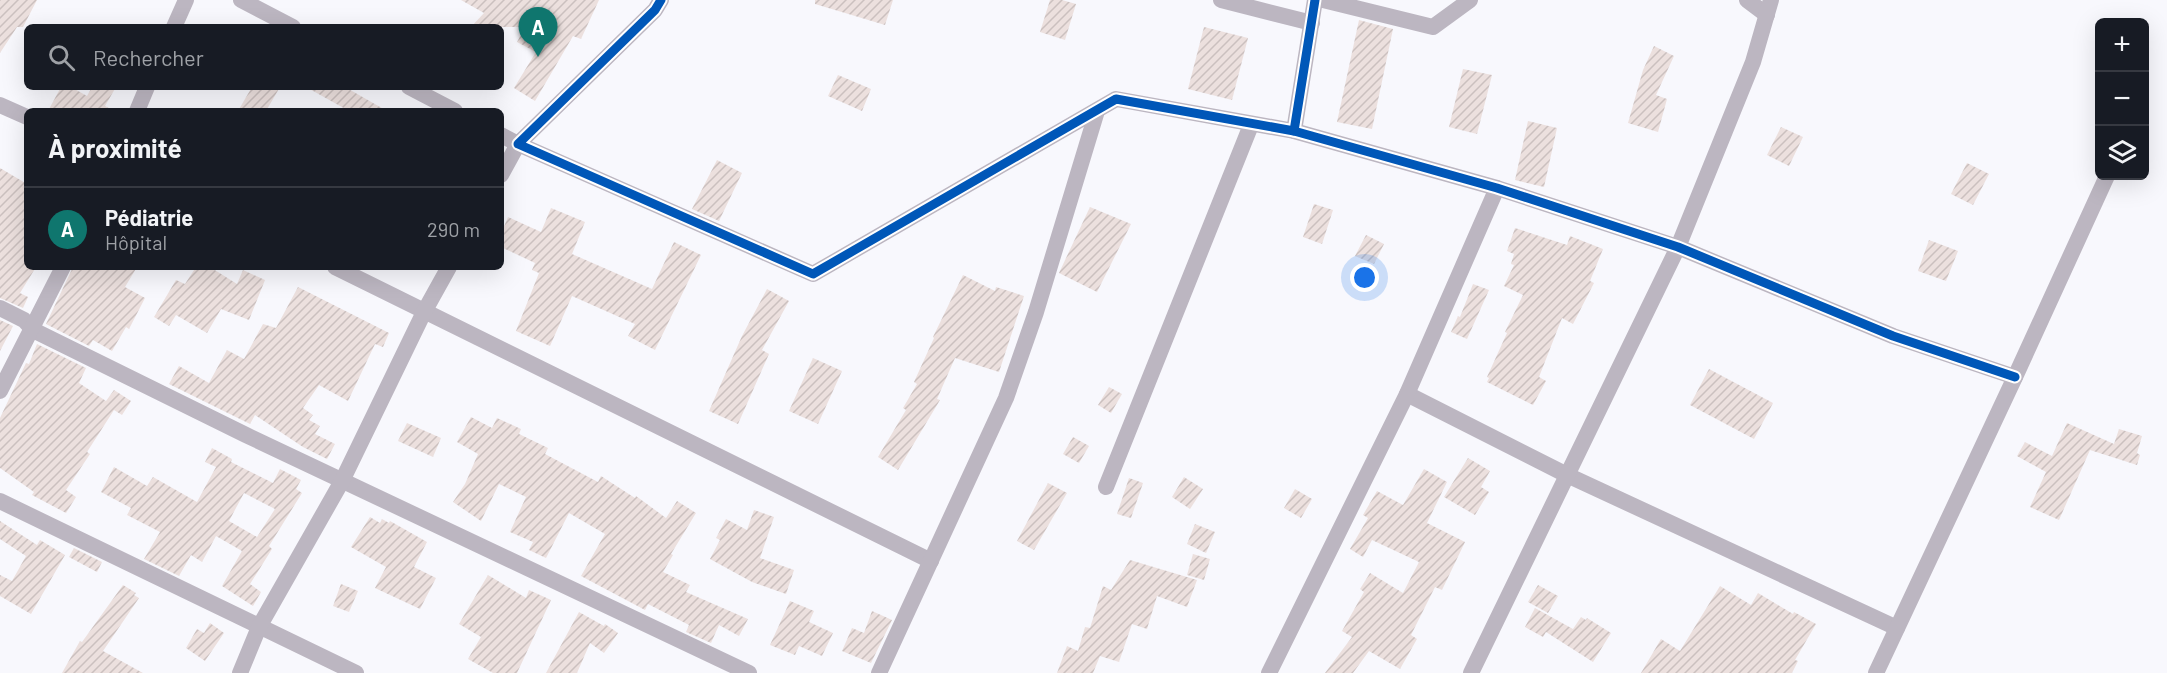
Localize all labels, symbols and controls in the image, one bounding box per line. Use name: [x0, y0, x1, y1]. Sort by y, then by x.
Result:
pin: A: [518, 8, 558, 57]
map controls: [2095, 18, 2149, 180]
button: +: [2095, 18, 2149, 72]
search box: [24, 24, 504, 90]
icon: search: [45, 41, 78, 74]
text: Rechercher: [93, 44, 204, 70]
button: −: [2095, 72, 2149, 126]
button: layers: [2095, 126, 2149, 180]
text: À proximité: [48, 132, 182, 163]
text: Pédiatrie: [105, 204, 193, 230]
text: A: [61, 217, 74, 241]
text: 290 m: [427, 217, 480, 241]
text: Hôpital: [105, 230, 167, 254]
your location: [1350, 263, 1379, 292]

